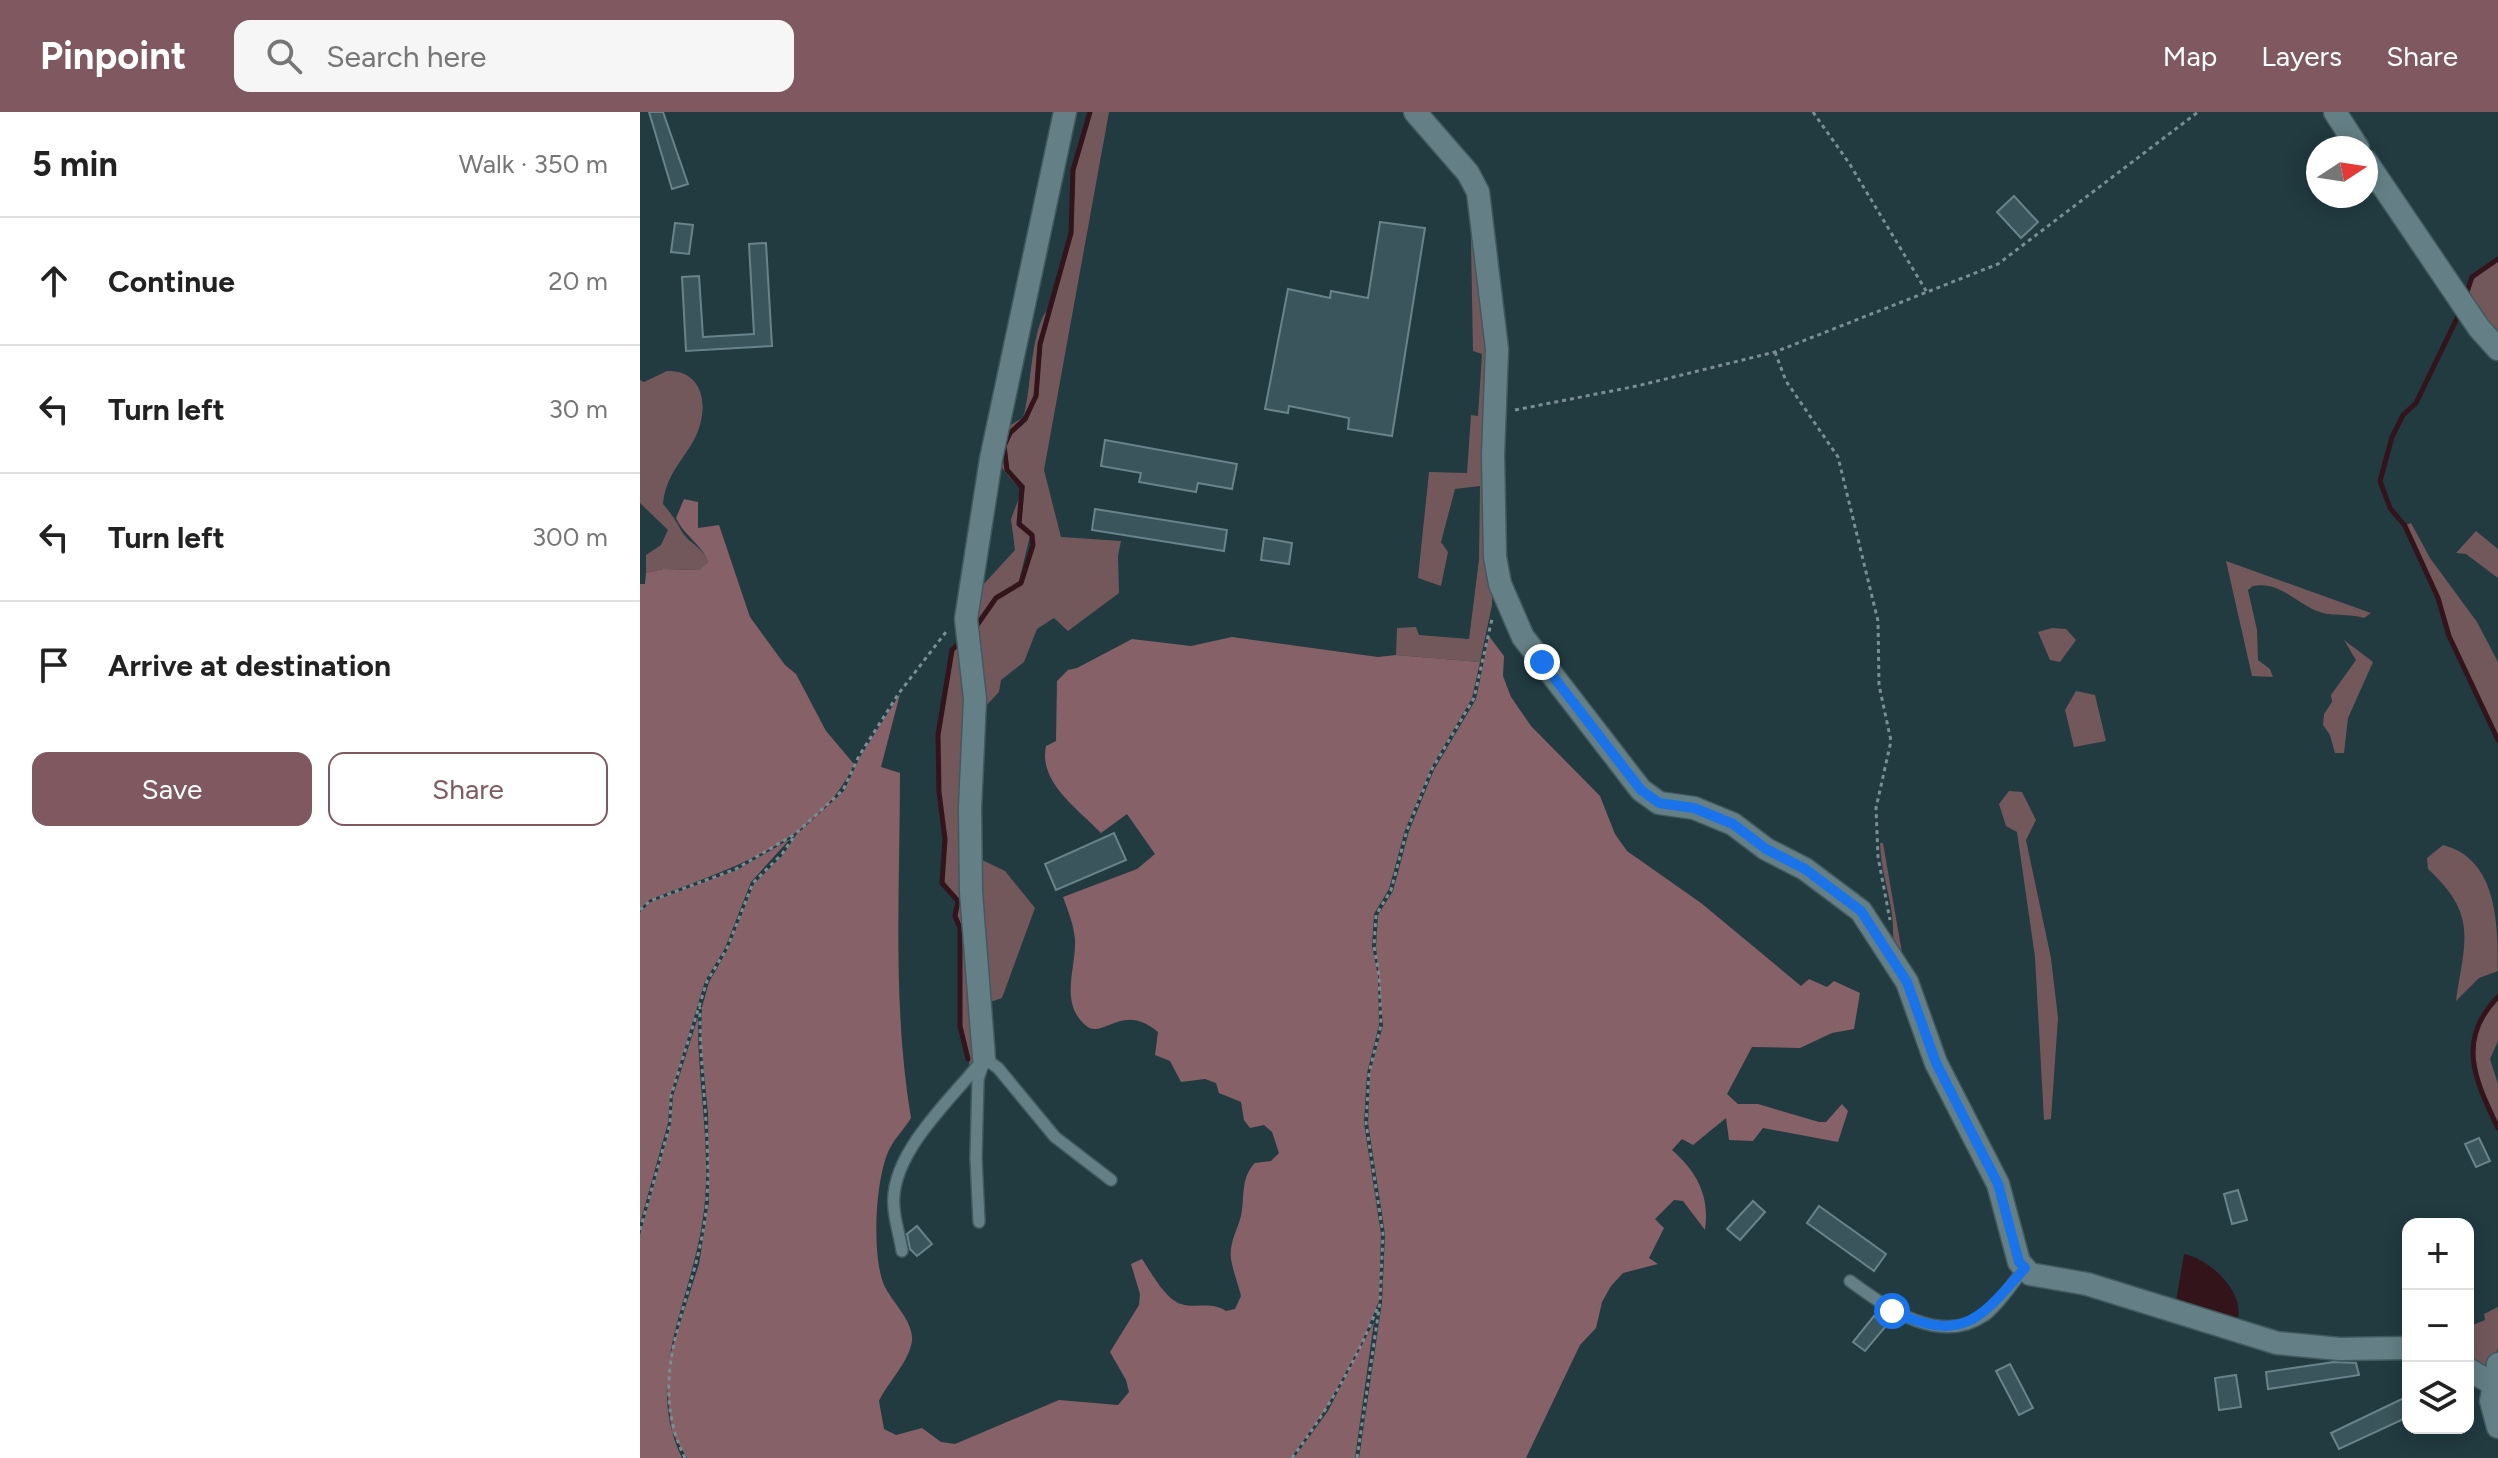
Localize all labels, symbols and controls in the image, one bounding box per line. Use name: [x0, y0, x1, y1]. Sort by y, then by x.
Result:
search box: [234, 20, 794, 92]
text: Pinpoint: [40, 33, 186, 79]
icon: search: [262, 34, 306, 78]
text: Search here: [326, 38, 486, 75]
text: Map: [2163, 39, 2217, 73]
text: Layers: [2261, 39, 2342, 73]
text: Share: [2386, 39, 2458, 73]
north arrow: [2306, 136, 2378, 208]
text: 5 min: [32, 144, 118, 185]
text: Walk · 350 m: [459, 148, 608, 180]
icon: ahead: [32, 259, 76, 303]
text: Continue: [108, 263, 235, 300]
text: 20 m: [548, 265, 608, 297]
icon: left: [32, 387, 76, 431]
text: Turn left: [108, 391, 225, 428]
text: 30 m: [549, 393, 608, 425]
icon: left: [32, 515, 76, 559]
text: Turn left: [108, 519, 225, 556]
text: 300 m: [532, 521, 608, 553]
icon: arrive: [32, 643, 76, 687]
route end: [1524, 644, 1560, 680]
text: Arrive at destination: [108, 647, 391, 684]
button: Save: [32, 752, 312, 826]
button: Share: [328, 752, 608, 826]
map controls: [2402, 1218, 2474, 1434]
button: +: [2402, 1218, 2474, 1290]
button: −: [2402, 1290, 2474, 1362]
route start: [1874, 1293, 1910, 1329]
button: layers: [2402, 1362, 2474, 1434]

